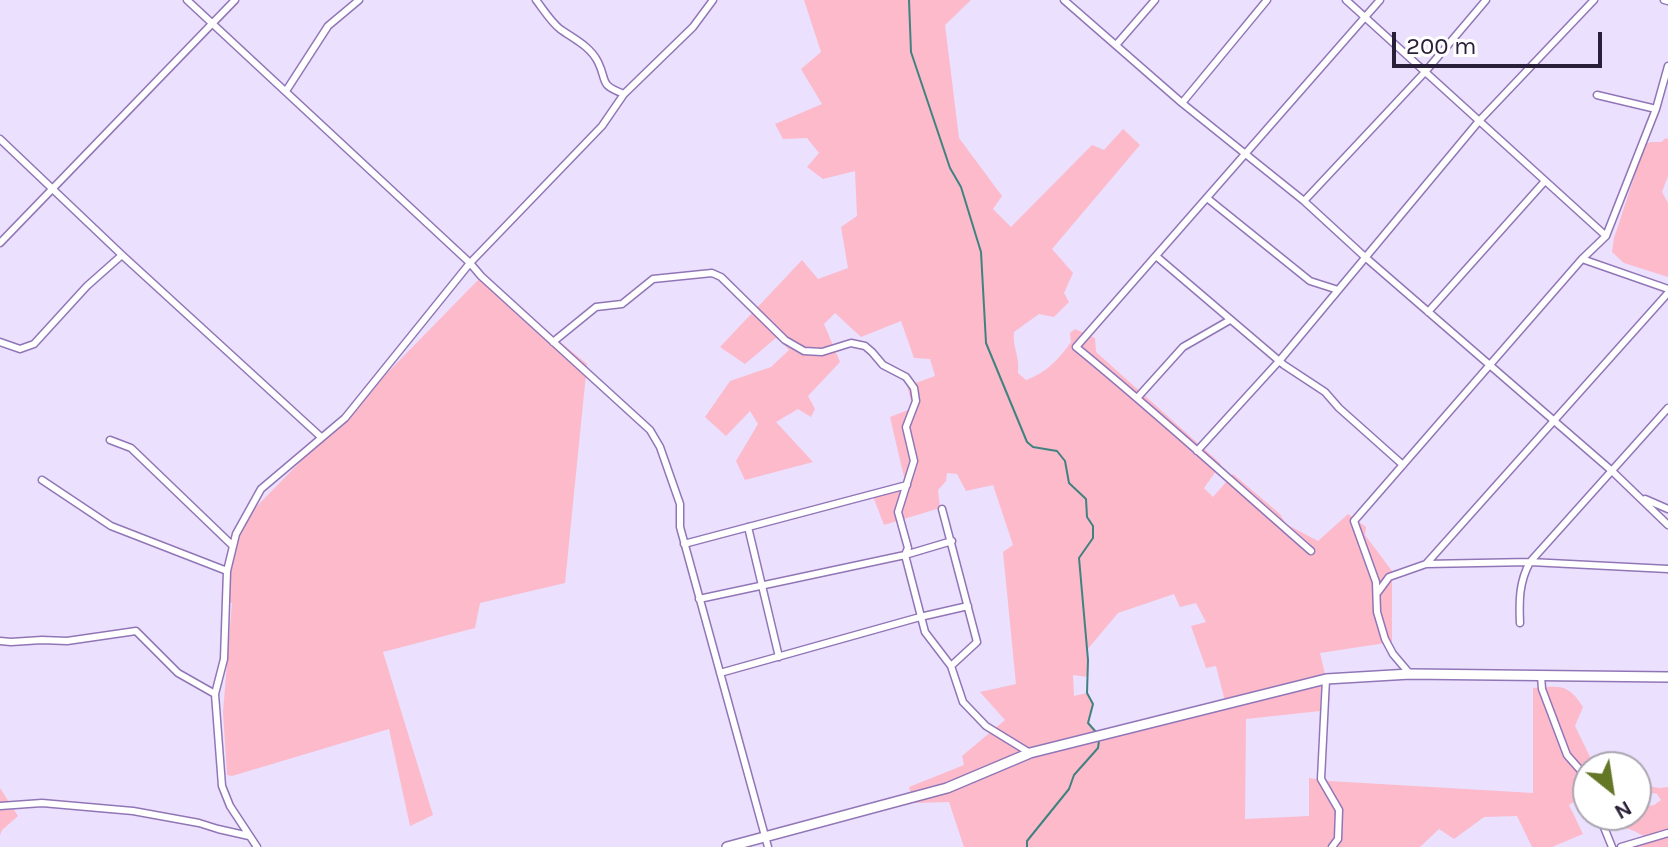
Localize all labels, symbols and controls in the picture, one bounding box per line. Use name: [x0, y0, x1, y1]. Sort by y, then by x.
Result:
scale bar: [1396, 16, 1606, 66]
text: 200 m: [1406, 32, 1477, 60]
north arrow: [1572, 751, 1652, 831]
text: N: [1610, 795, 1636, 825]

